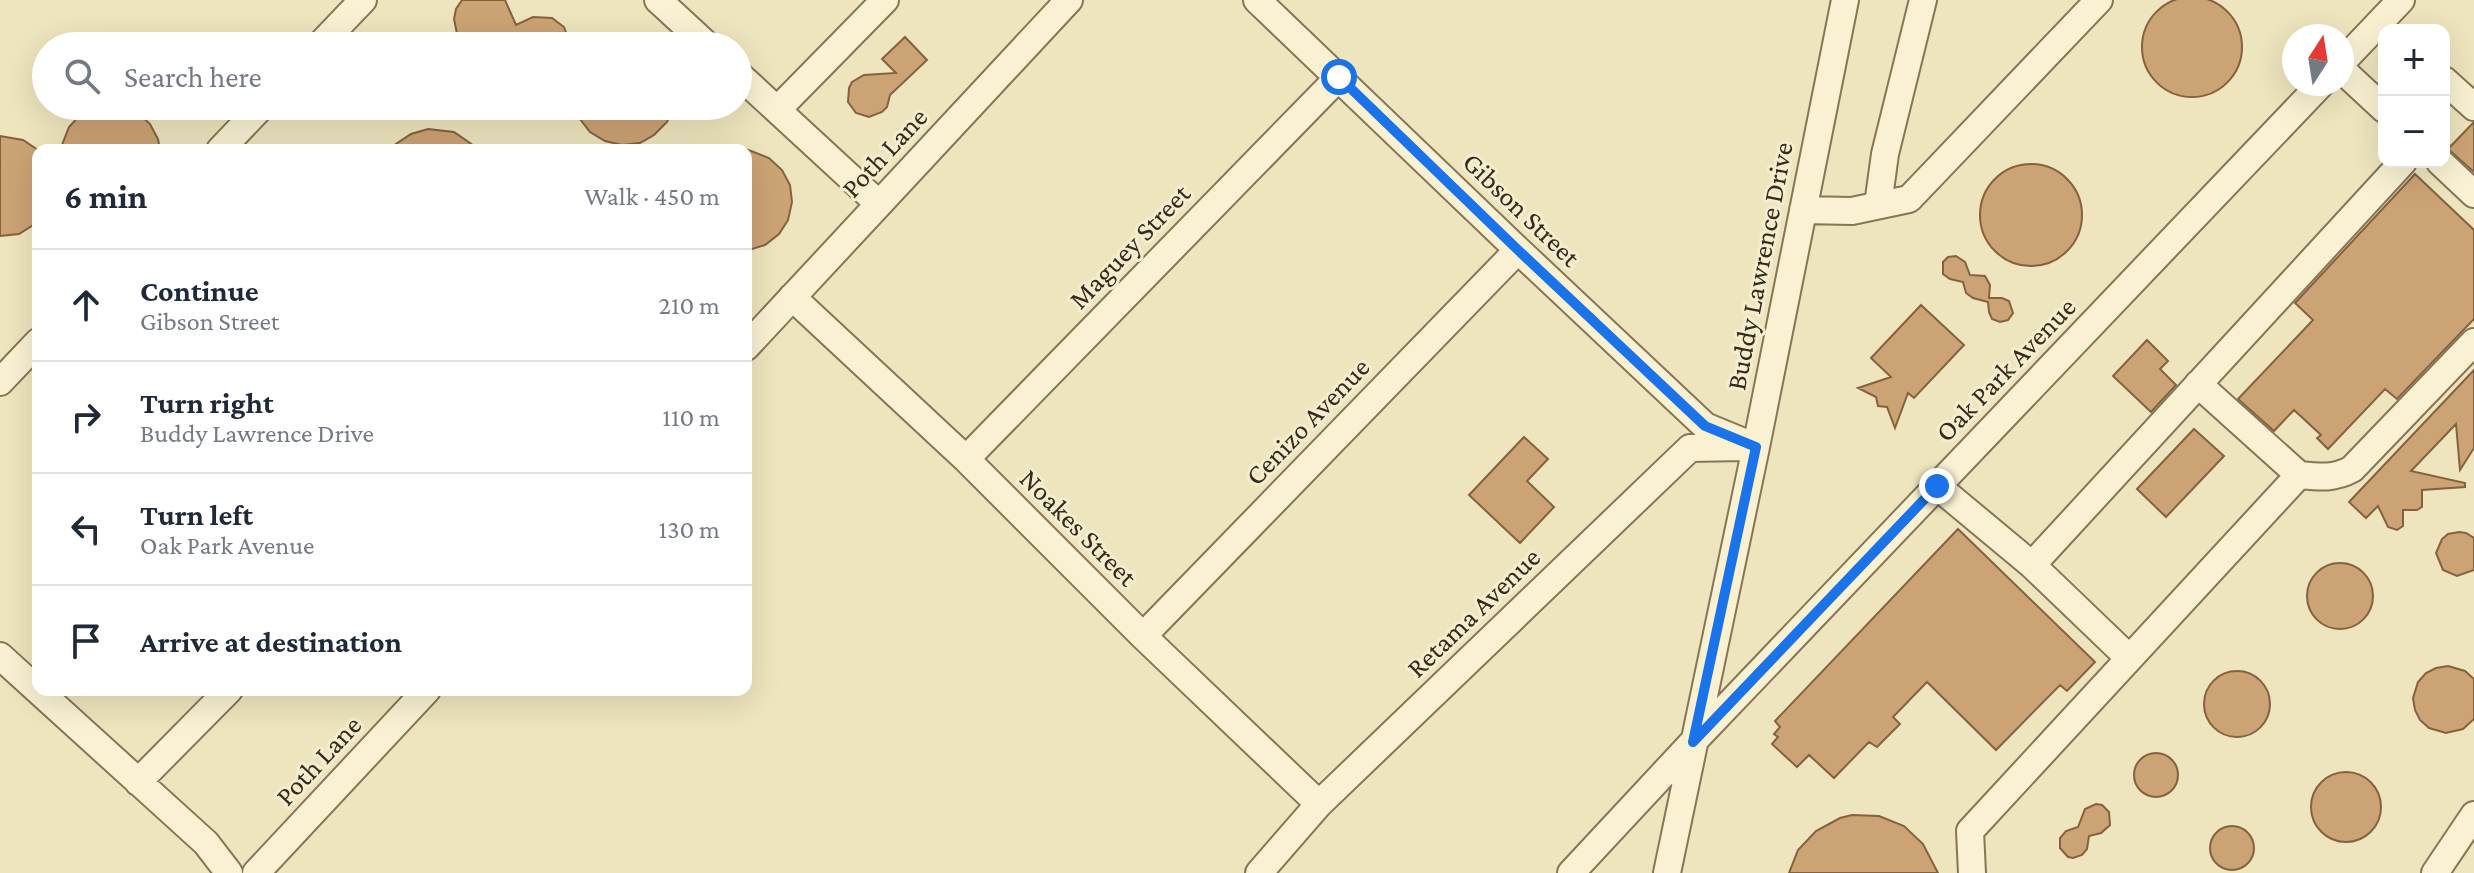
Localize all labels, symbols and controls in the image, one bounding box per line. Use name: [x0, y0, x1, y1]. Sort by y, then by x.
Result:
north arrow: [2282, 24, 2354, 96]
map controls: [2378, 24, 2450, 168]
button: +: [2378, 24, 2450, 96]
search box: [32, 32, 752, 120]
icon: search: [60, 54, 104, 98]
route start: [1321, 59, 1357, 95]
text: Search here: [124, 60, 262, 93]
button: −: [2378, 96, 2450, 168]
street label: Poth Lane: [835, 101, 934, 204]
street label: Buddy Lawrence Drive: [1720, 140, 1799, 393]
street label: Gibson Street: [1457, 146, 1587, 273]
street label: Maguey Street: [1062, 177, 1197, 315]
text: 6 min: [64, 178, 147, 215]
text: Walk · 450 m: [584, 182, 720, 211]
text: Continue: [140, 274, 259, 307]
icon: ahead: [64, 283, 108, 327]
text: 210 m: [659, 291, 720, 320]
street label: Oak Park Avenue: [1929, 291, 2082, 448]
text: Gibson Street: [140, 307, 279, 336]
street label: Cenizo Avenue: [1239, 351, 1376, 491]
text: Turn right: [140, 386, 274, 419]
icon: right: [64, 395, 108, 439]
text: 110 m: [662, 403, 720, 432]
text: Buddy Lawrence Drive: [140, 419, 374, 448]
street label: Noakes Street: [1014, 463, 1144, 593]
route end: [1919, 468, 1955, 504]
text: Turn left: [140, 498, 253, 531]
icon: left: [64, 507, 108, 551]
text: 130 m: [659, 515, 720, 544]
text: Oak Park Avenue: [140, 531, 314, 560]
street label: Retama Avenue: [1400, 541, 1546, 684]
icon: arrive: [64, 619, 108, 663]
text: Arrive at destination: [140, 625, 402, 658]
street label: Poth Lane: [269, 709, 368, 812]

